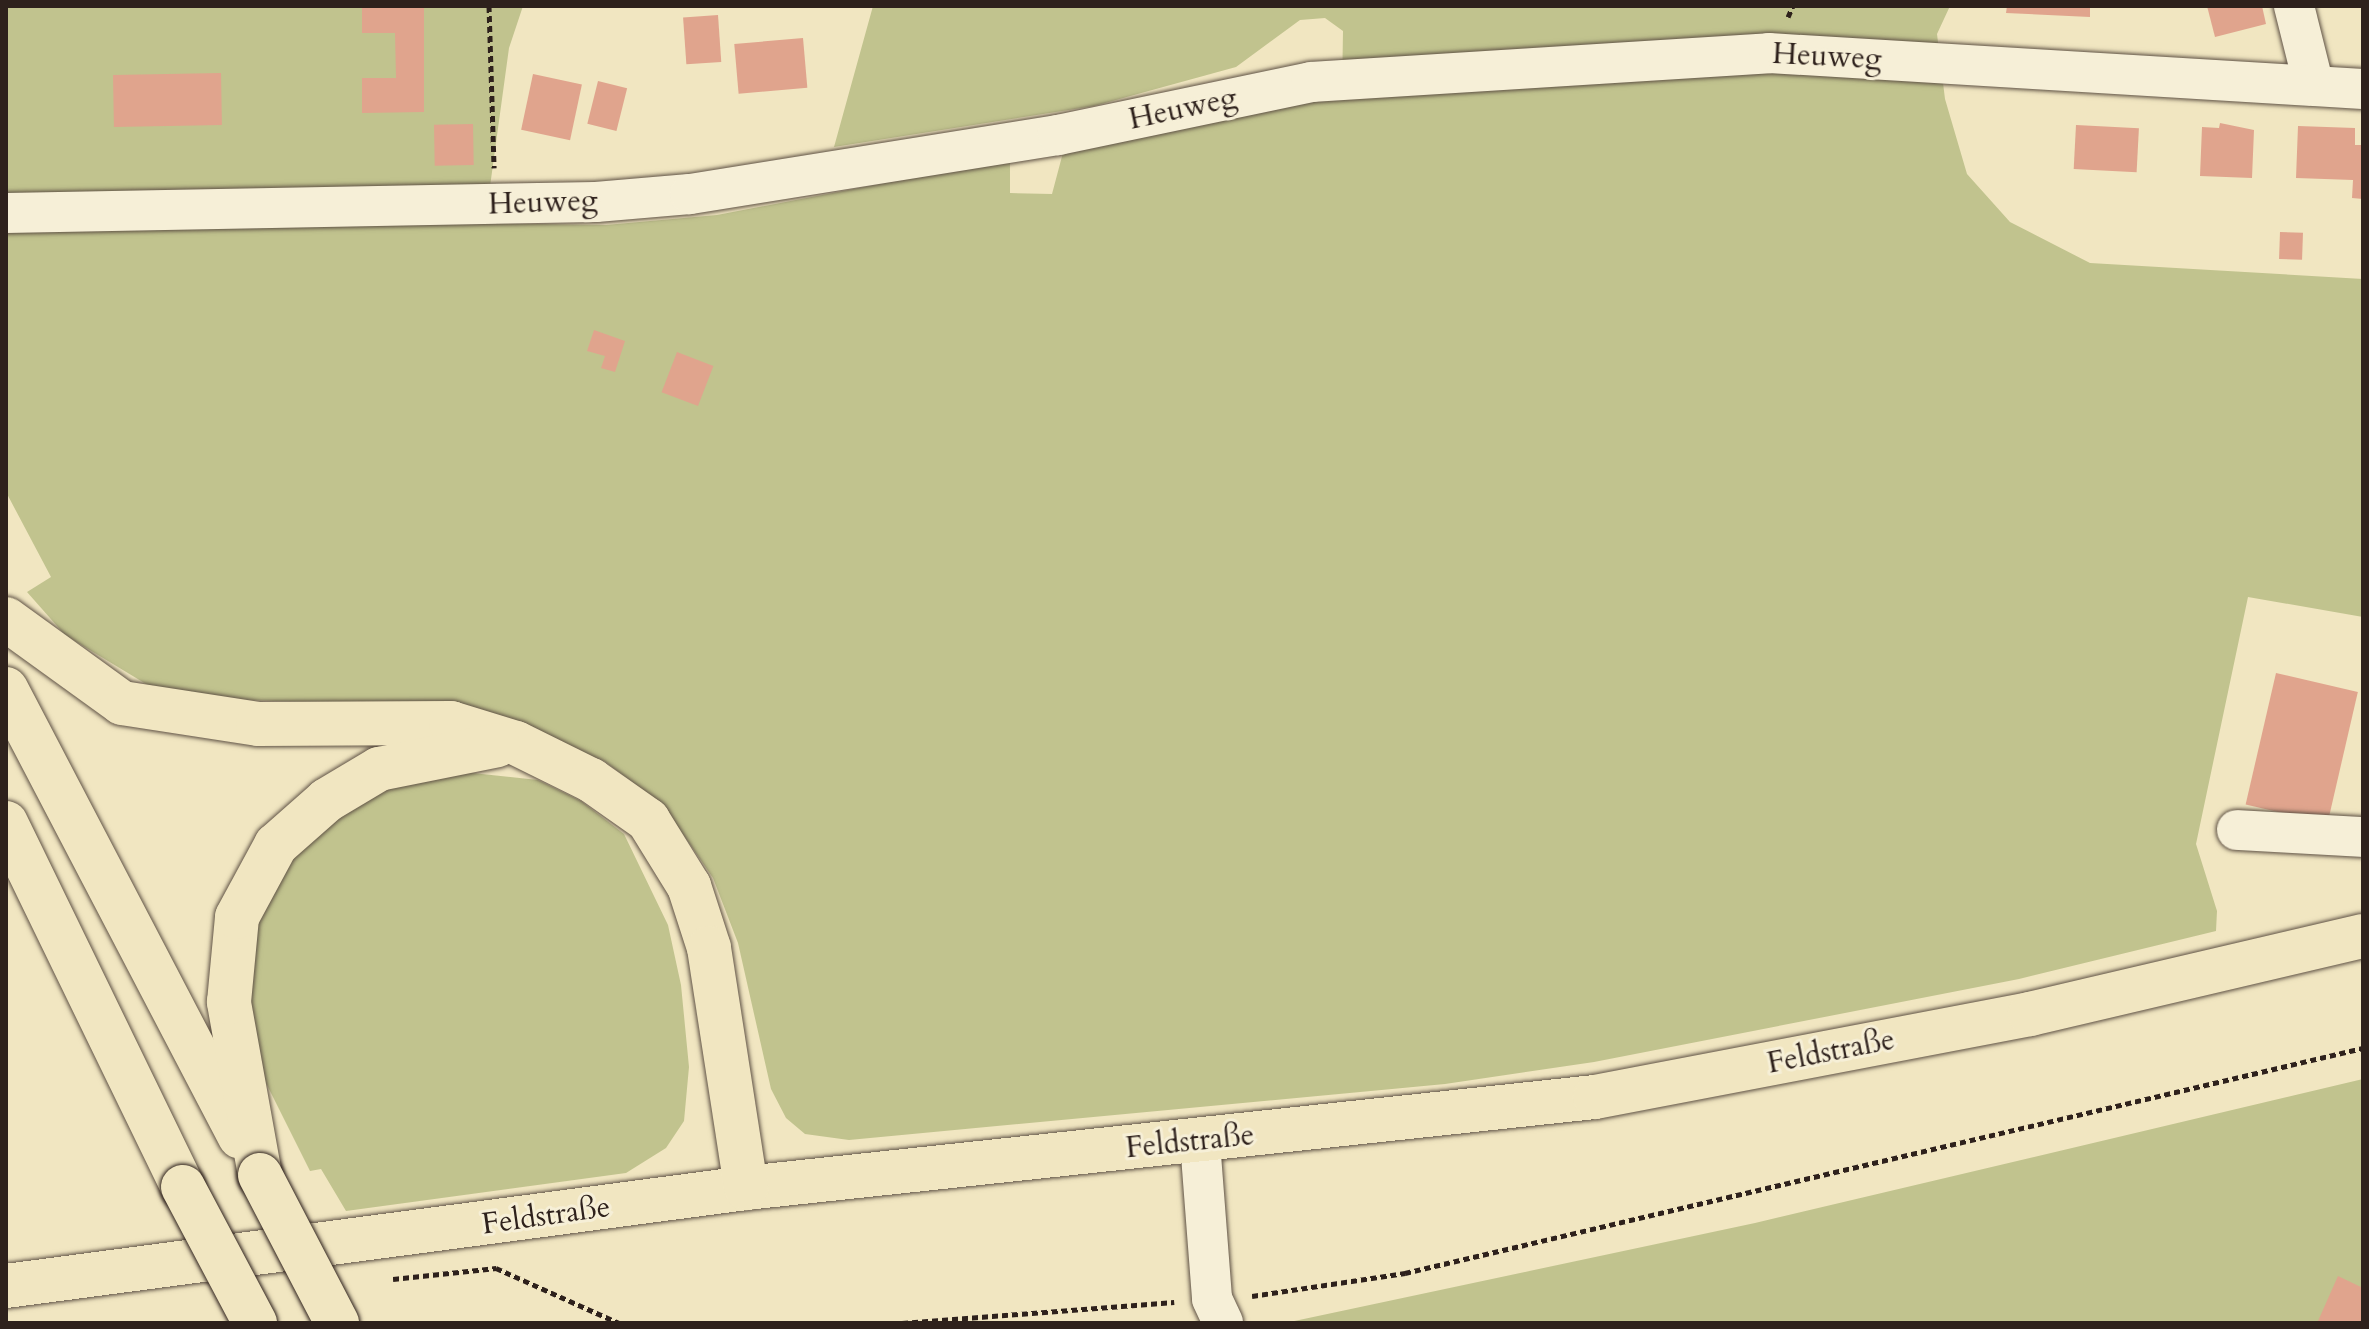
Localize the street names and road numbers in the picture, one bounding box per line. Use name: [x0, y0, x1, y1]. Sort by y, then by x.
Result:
street label: Heuweg: [1771, 36, 1883, 78]
street label: Heuweg: [1126, 80, 1240, 138]
street label: Heuweg: [488, 183, 598, 223]
street label: Feldstraße: [1764, 1022, 1898, 1082]
street label: Feldstraße: [1124, 1117, 1256, 1167]
street label: Feldstraße: [480, 1189, 612, 1243]

